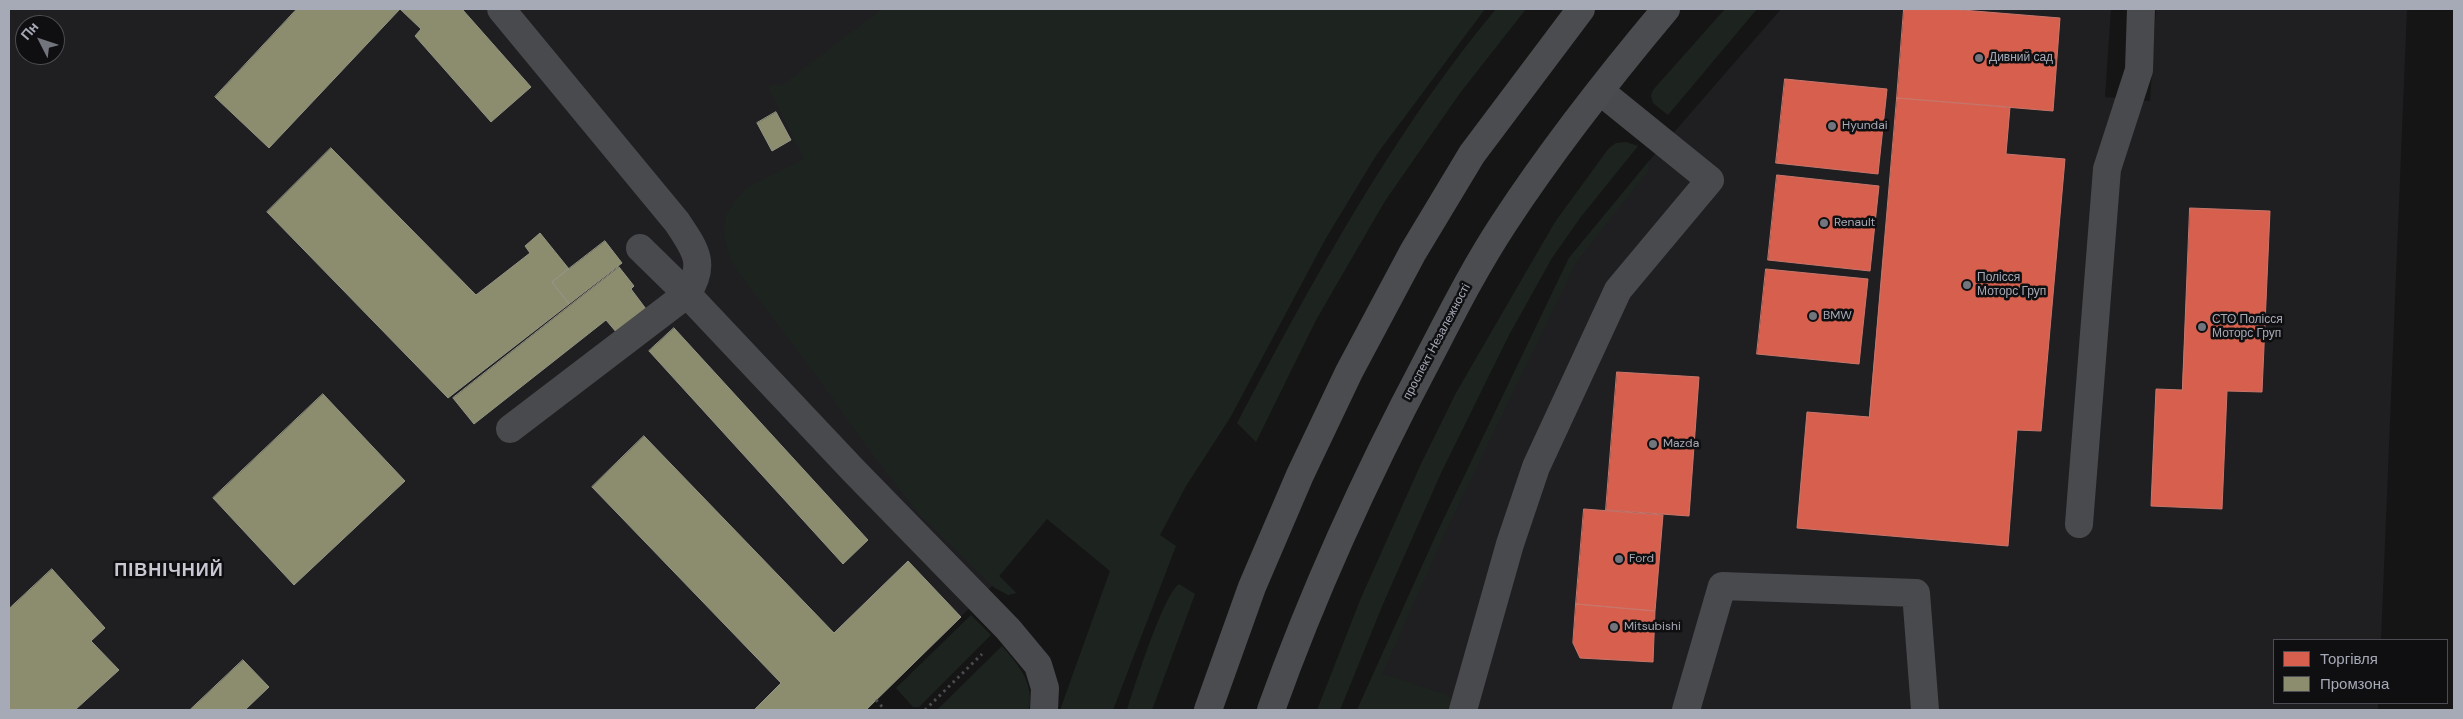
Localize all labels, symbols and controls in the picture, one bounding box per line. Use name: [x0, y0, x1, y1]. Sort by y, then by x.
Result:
north arrow: [15, 15, 65, 65]
text: Пн: [17, 18, 42, 44]
place label: Дивний сад: [1989, 51, 2053, 65]
marker: Дивний сад: [1973, 52, 1985, 64]
place label: Hyundai: [1842, 119, 1888, 133]
marker: Hyundai: [1826, 120, 1838, 132]
place label: Renault: [1834, 216, 1875, 230]
marker: Renault: [1818, 217, 1830, 229]
place label: Полісся Моторс Груп: [1977, 271, 2046, 299]
marker: Полісся Моторс Груп: [1961, 279, 1973, 291]
street label: проспект Незалежності: [1400, 282, 1474, 402]
place label: BMW: [1823, 309, 1852, 323]
marker: BMW: [1807, 310, 1819, 322]
place label: СТО Полісся Моторс Груп: [2212, 313, 2283, 341]
marker: СТО Полісся Моторс Груп: [2196, 321, 2208, 333]
place label: Mazda: [1663, 437, 1699, 451]
marker: Mazda: [1647, 438, 1659, 450]
place label: Ford: [1629, 552, 1654, 566]
marker: Ford: [1613, 553, 1625, 565]
district label: ПІВНІЧНИЙ: [113, 560, 225, 582]
place label: Mitsubishi: [1624, 620, 1681, 634]
marker: Mitsubishi: [1608, 621, 1620, 633]
legend: [2273, 639, 2448, 704]
text: Торгівля: [2320, 649, 2378, 669]
text: Промзона: [2320, 674, 2389, 694]

